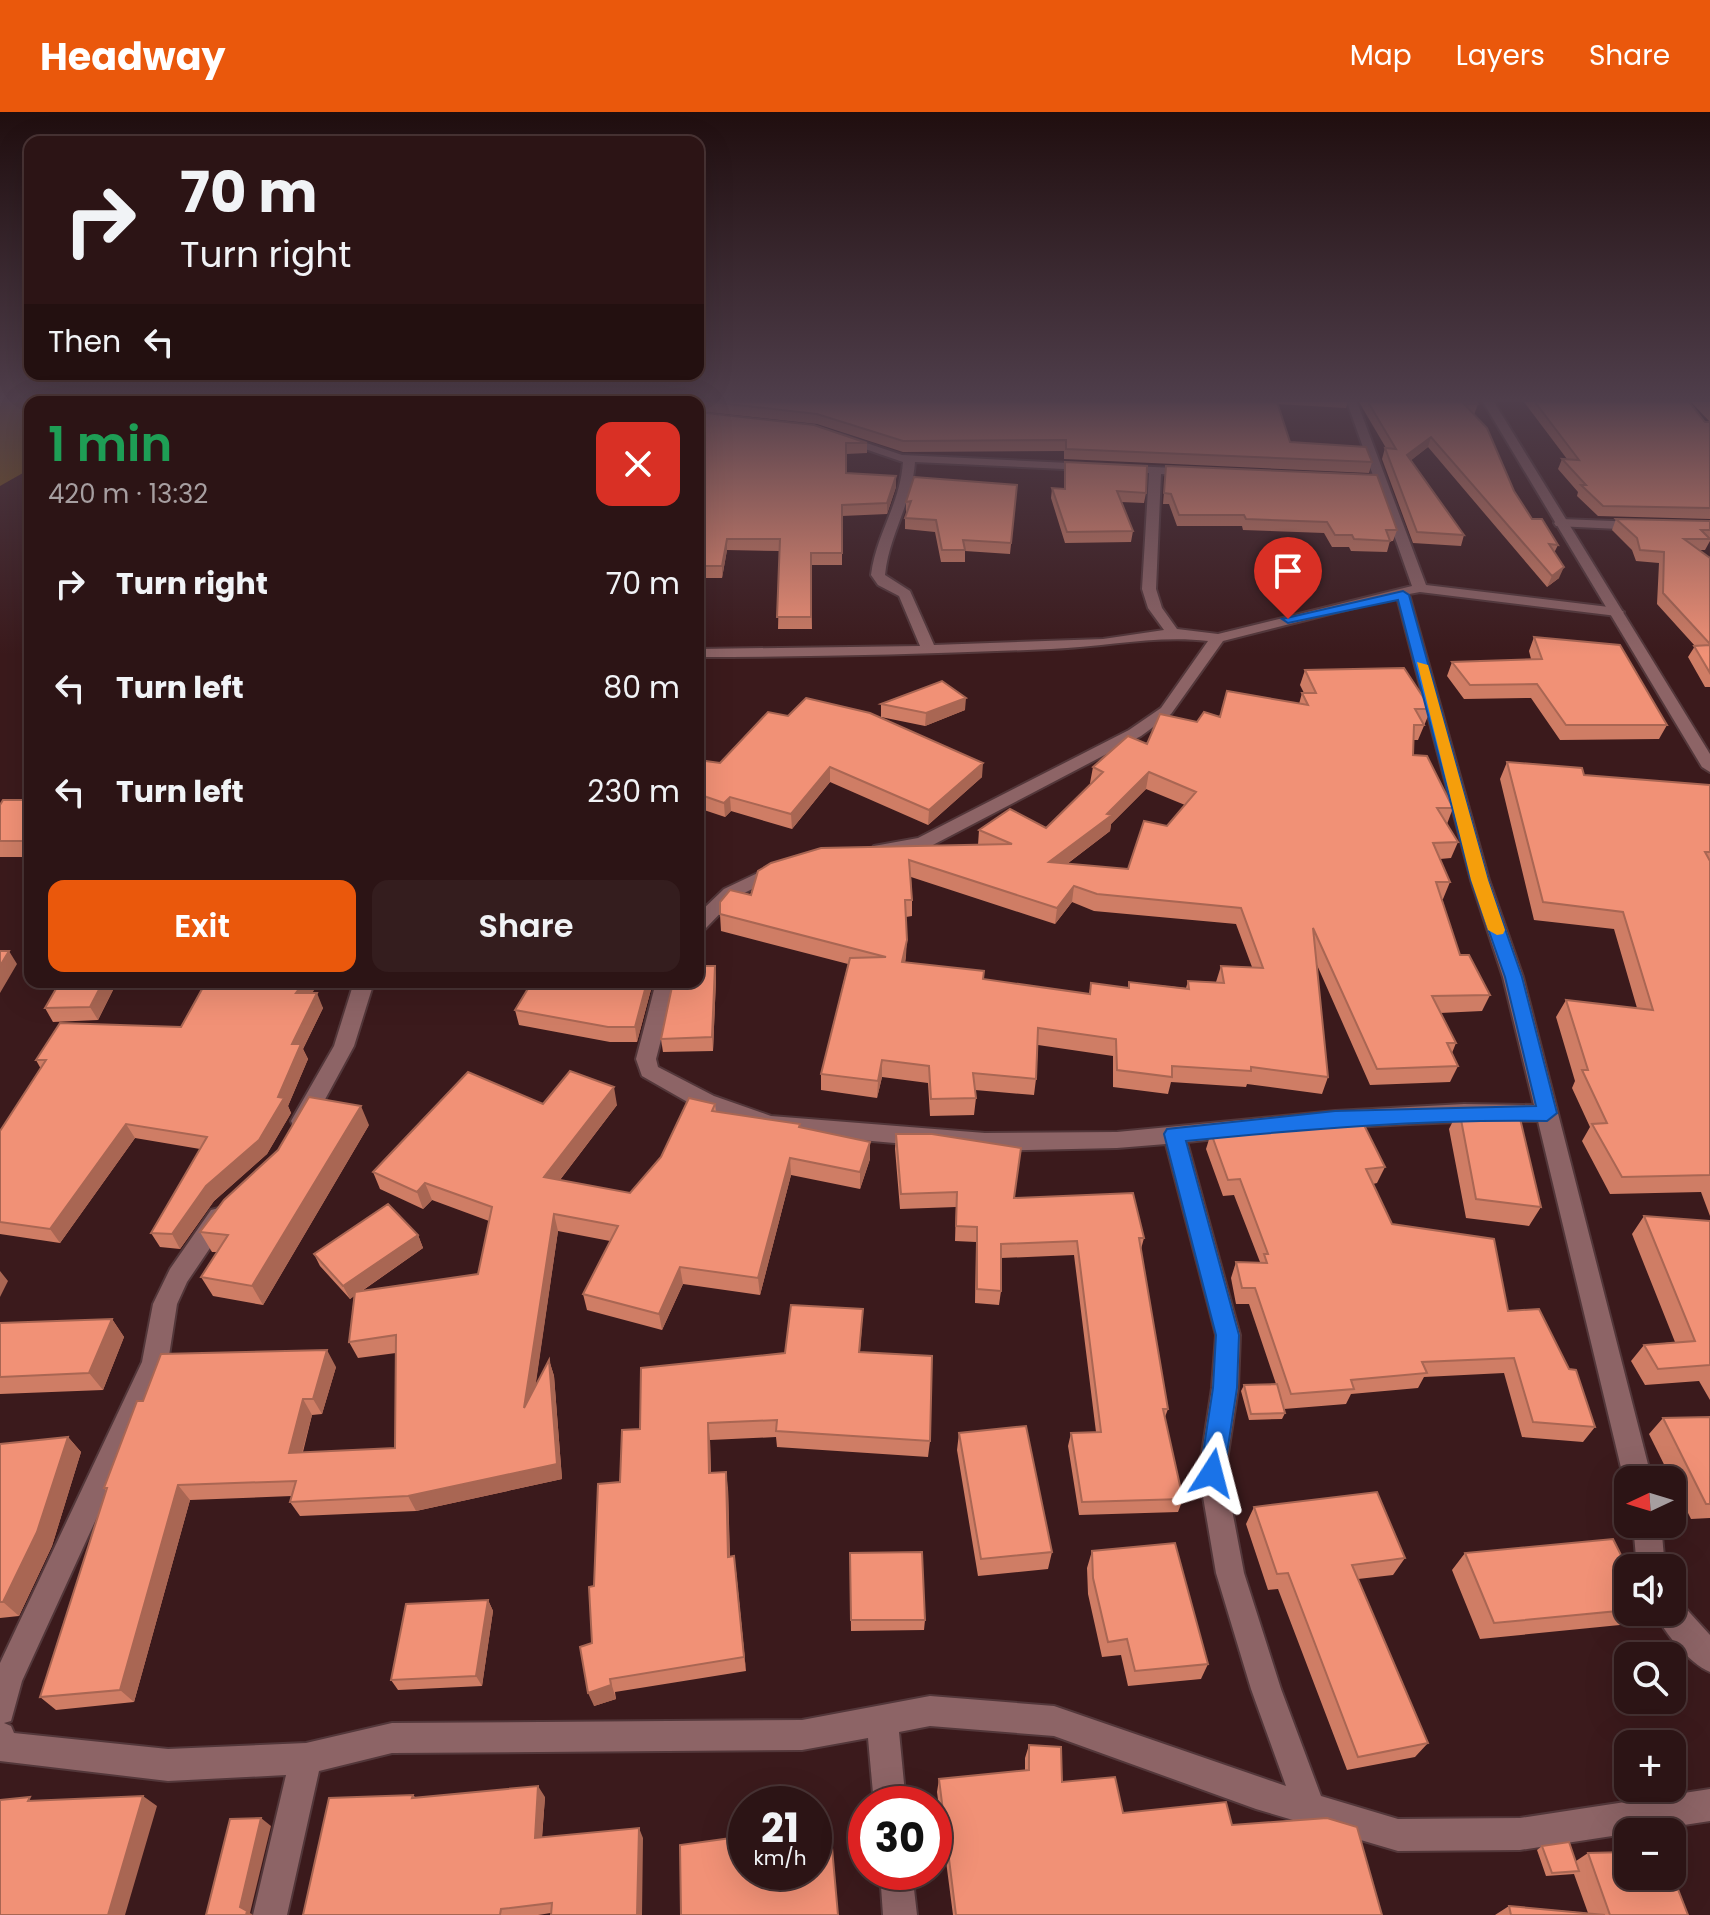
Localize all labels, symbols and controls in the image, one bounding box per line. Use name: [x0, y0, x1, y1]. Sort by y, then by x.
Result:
text: Headway: [40, 30, 226, 83]
text: Map: [1350, 36, 1412, 75]
text: Layers: [1456, 36, 1545, 75]
text: Share: [1589, 36, 1670, 75]
text: 70 m: [180, 153, 318, 232]
icon: right: [48, 168, 152, 272]
text: Turn right: [180, 229, 351, 280]
text: Then: [48, 320, 121, 363]
icon: left: [137, 320, 181, 364]
text: 1 min: [48, 411, 172, 478]
button: close: [596, 422, 680, 506]
text: 420 m · 13:32: [48, 476, 208, 512]
pin: [1254, 537, 1322, 619]
icon: arrive: [1266, 549, 1310, 593]
icon: right: [48, 562, 92, 606]
text: Turn right: [116, 562, 268, 605]
text: 70 m: [606, 562, 680, 605]
icon: left: [48, 666, 92, 710]
text: Turn left: [116, 666, 244, 709]
text: 80 m: [603, 666, 680, 709]
icon: left: [48, 770, 92, 814]
text: Turn left: [116, 770, 244, 813]
text: 230 m: [587, 770, 680, 813]
button: Exit: [48, 880, 356, 972]
button: Share: [372, 880, 680, 972]
position arrow: [1170, 1431, 1254, 1515]
north arrow: [1614, 1466, 1686, 1538]
map controls: [1614, 1466, 1686, 1890]
button: sound: [1614, 1554, 1686, 1626]
button: search: [1614, 1642, 1686, 1714]
button: +: [1614, 1730, 1686, 1802]
speed limit sign: 30: [848, 1786, 952, 1890]
text: 21: [761, 1800, 799, 1856]
button: −: [1614, 1818, 1686, 1890]
text: km/h: [753, 1844, 807, 1872]

